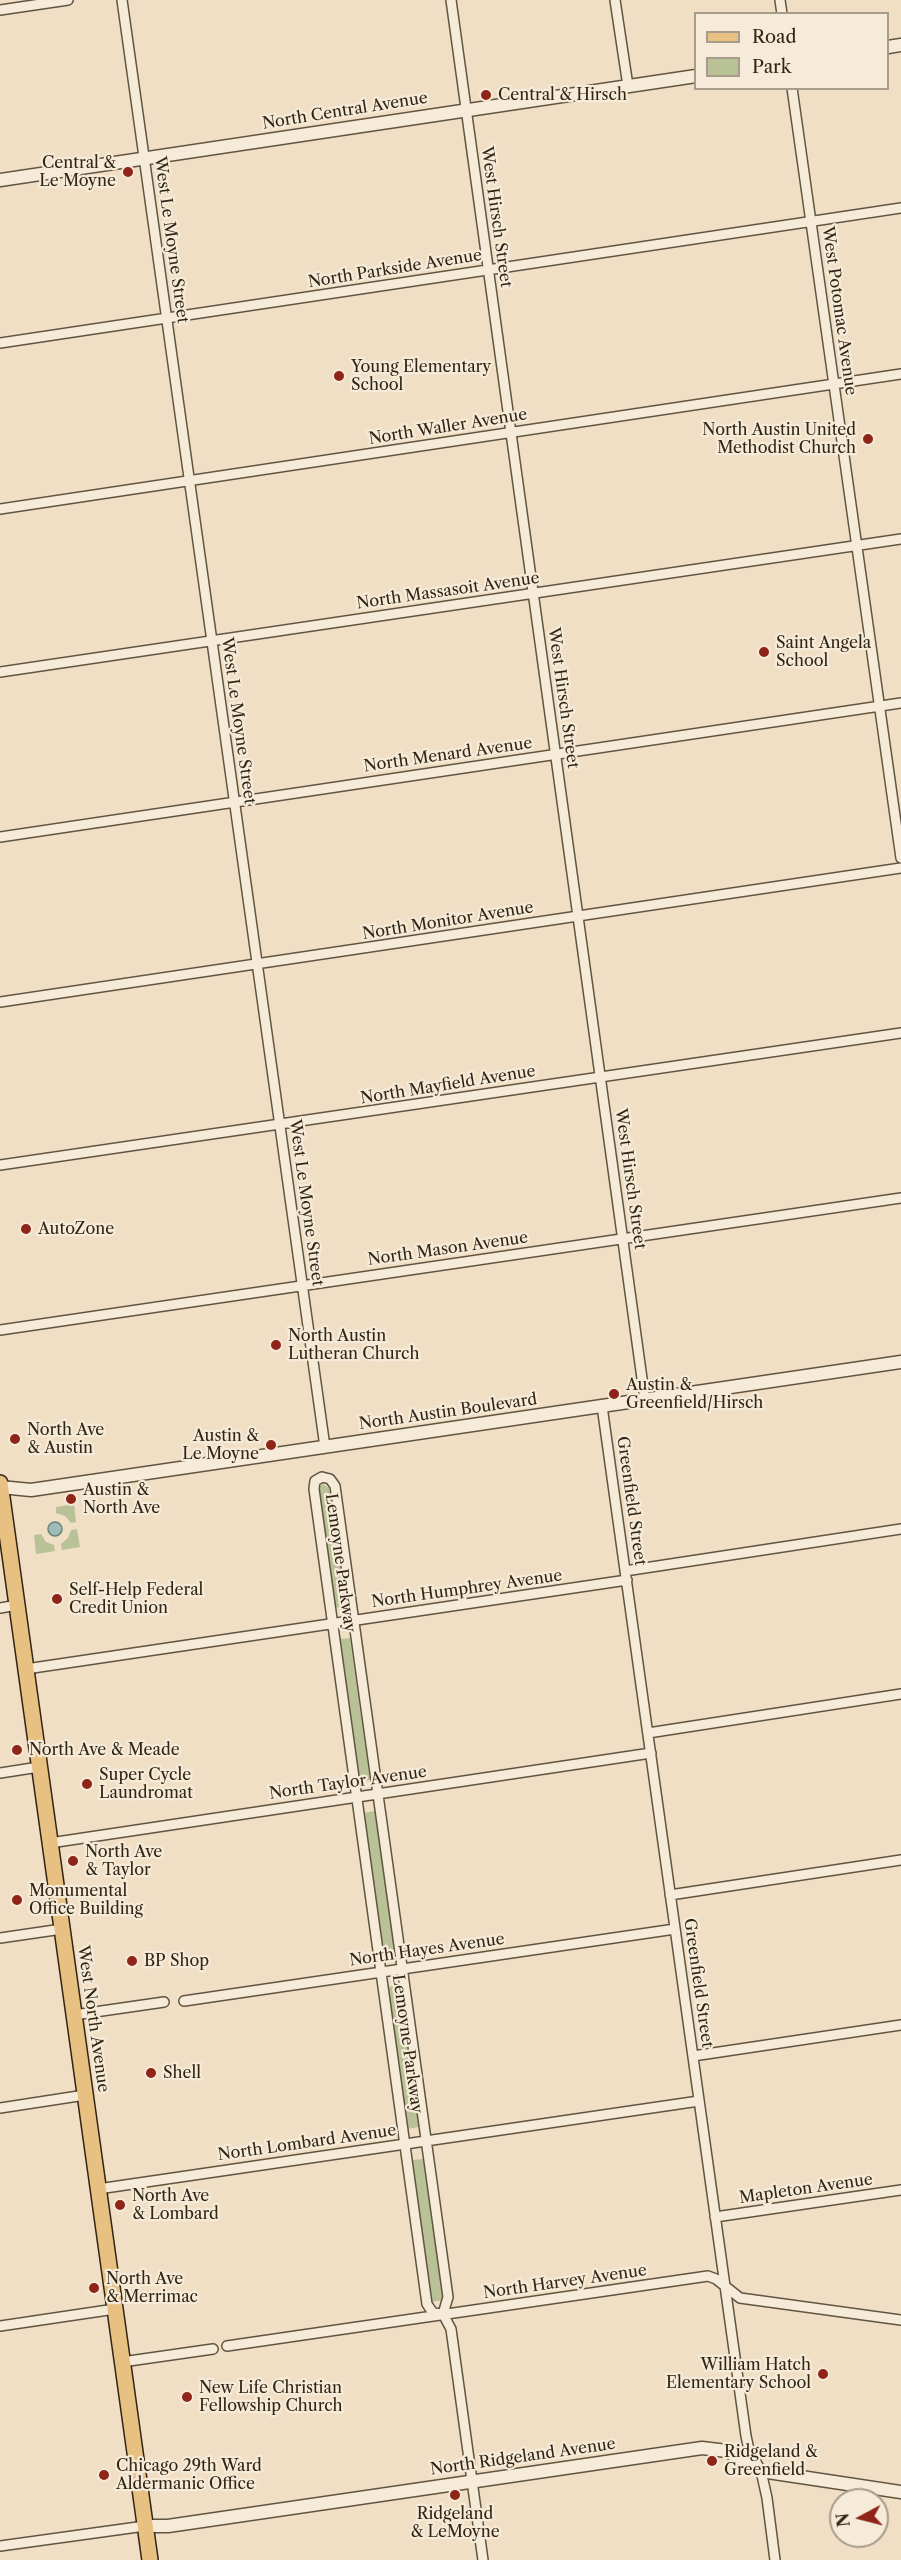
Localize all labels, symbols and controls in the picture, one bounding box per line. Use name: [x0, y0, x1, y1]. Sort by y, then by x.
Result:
legend: [694, 12, 889, 90]
text: Road: [752, 26, 797, 48]
text: Park: [752, 56, 791, 78]
place label: Central & Hirsch: [498, 85, 627, 105]
street label: North Central Avenue: [261, 88, 429, 134]
marker: Central & Hirsch: [479, 88, 493, 102]
street label: West Hirsch Street: [477, 145, 515, 289]
place label: Central & Le Moyne: [39, 153, 116, 191]
street label: West Le Moyne Street: [150, 155, 192, 325]
marker: Central & Le Moyne: [121, 165, 135, 179]
street label: West Potomac Avenue: [818, 225, 860, 397]
street label: North Parkside Avenue: [307, 246, 483, 292]
place label: Young Elementary School: [351, 357, 491, 395]
marker: Young Elementary School: [332, 369, 346, 383]
street label: North Waller Avenue: [367, 405, 529, 449]
place label: North Austin United Methodist Church: [702, 420, 856, 458]
marker: North Austin United Methodist Church: [861, 432, 875, 446]
street label: North Massasoit Avenue: [355, 569, 541, 613]
street label: West Hirsch Street: [544, 626, 582, 770]
place label: Saint Angela School: [776, 633, 871, 671]
street label: West Le Moyne Street: [217, 636, 259, 806]
marker: Saint Angela School: [757, 645, 771, 659]
street label: North Menard Avenue: [363, 734, 533, 776]
street label: North Monitor Avenue: [361, 898, 535, 944]
street label: North Mayfield Avenue: [359, 1062, 537, 1108]
street label: West Hirsch Street: [611, 1107, 649, 1251]
street label: West Le Moyne Street: [285, 1118, 327, 1288]
place label: AutoZone: [38, 1219, 114, 1239]
marker: AutoZone: [19, 1222, 33, 1236]
street label: North Mason Avenue: [367, 1228, 529, 1270]
place label: North Austin Lutheran Church: [288, 1326, 420, 1364]
marker: North Austin Lutheran Church: [269, 1338, 283, 1352]
place label: Austin & Greenfield/Hirsch: [626, 1375, 763, 1413]
marker: Austin & Greenfield/Hirsch: [607, 1387, 621, 1401]
street label: North Austin Boulevard: [358, 1390, 538, 1434]
place label: North Ave & Austin: [27, 1420, 104, 1458]
place label: Austin & Le Moyne: [182, 1426, 259, 1464]
marker: North Ave & Austin: [8, 1432, 22, 1446]
street label: Greenfield Street: [612, 1435, 650, 1567]
marker: Austin & Le Moyne: [264, 1438, 278, 1452]
place label: Austin & North Ave: [83, 1480, 160, 1518]
marker: Austin & North Ave: [64, 1492, 78, 1506]
street label: Lemoyne Parkway: [321, 1492, 359, 1634]
street label: North Humphrey Avenue: [370, 1566, 564, 1612]
place label: Self-Help Federal Credit Union: [69, 1580, 203, 1618]
marker: Self-Help Federal Credit Union: [50, 1592, 64, 1606]
place label: North Ave & Meade: [29, 1740, 180, 1760]
marker: North Ave & Meade: [10, 1743, 24, 1757]
street label: North Taylor Avenue: [268, 1762, 428, 1804]
place label: Super Cycle Laundromat: [99, 1765, 193, 1803]
marker: Super Cycle Laundromat: [80, 1777, 94, 1791]
place label: North Ave & Taylor: [85, 1842, 162, 1880]
marker: North Ave & Taylor: [66, 1854, 80, 1868]
place label: Monumental Office Building: [29, 1881, 143, 1919]
marker: Monumental Office Building: [10, 1893, 24, 1907]
street label: Greenfield Street: [679, 1917, 717, 2049]
street label: North Hayes Avenue: [348, 1930, 506, 1970]
street label: West North Avenue: [73, 1944, 113, 2094]
place label: BP Shop: [144, 1951, 209, 1971]
marker: BP Shop: [125, 1954, 139, 1968]
street label: Lemoyne Parkway: [388, 1973, 426, 2115]
place label: Shell: [163, 2063, 201, 2083]
marker: Shell: [144, 2066, 158, 2080]
street label: North Lombard Avenue: [217, 2121, 397, 2165]
street label: Mapleton Avenue: [738, 2170, 874, 2208]
place label: North Ave & Lombard: [132, 2186, 219, 2224]
marker: North Ave & Lombard: [113, 2198, 127, 2212]
street label: North Harvey Avenue: [482, 2261, 648, 2303]
place label: North Ave & Merrimac: [106, 2269, 198, 2307]
marker: North Ave & Merrimac: [87, 2281, 101, 2295]
place label: William Hatch Elementary School: [666, 2355, 811, 2393]
marker: William Hatch Elementary School: [816, 2367, 830, 2381]
place label: New Life Christian Fellowship Church: [199, 2378, 343, 2416]
marker: New Life Christian Fellowship Church: [180, 2390, 194, 2404]
street label: North Ridgeland Avenue: [429, 2434, 617, 2480]
place label: Ridgeland & Greenfield: [724, 2442, 818, 2480]
marker: Ridgeland & Greenfield: [705, 2454, 719, 2468]
place label: Chicago 29th Ward Aldermanic Office: [116, 2456, 262, 2494]
marker: Chicago 29th Ward Aldermanic Office: [97, 2468, 111, 2482]
marker: Ridgeland & LeMoyne: [448, 2488, 462, 2502]
north arrow: [829, 2488, 889, 2548]
place label: Ridgeland & LeMoyne: [410, 2504, 500, 2542]
text: N: [832, 2512, 854, 2528]

